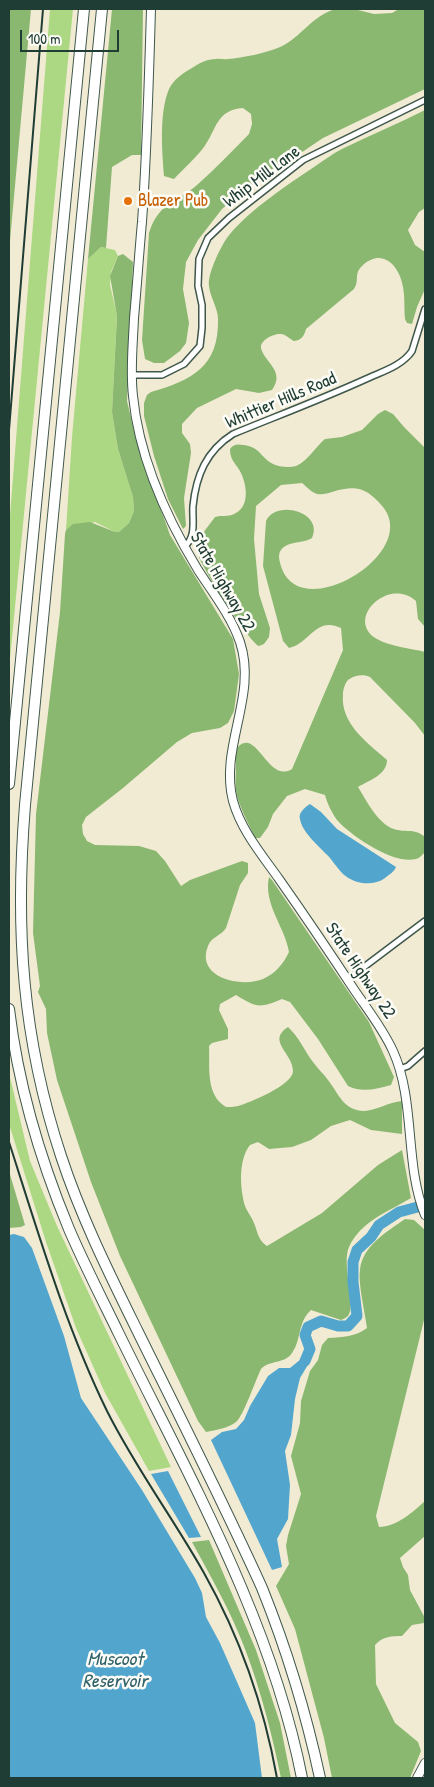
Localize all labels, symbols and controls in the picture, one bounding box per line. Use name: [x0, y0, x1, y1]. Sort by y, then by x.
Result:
scale bar: [22, 20, 121, 52]
text: 100 m: [28, 28, 61, 49]
street label: Whip Mill Lane: [219, 141, 305, 213]
place label: Blazer Pub: [138, 190, 208, 212]
marker: Blazer Pub: [122, 195, 134, 207]
street label: Whittier Hills Road: [222, 368, 340, 434]
street label: State Highway 22: [185, 529, 259, 635]
street label: State Highway 22: [320, 919, 400, 1023]
water label: Muscoot Reservoir: [82, 1649, 148, 1693]

